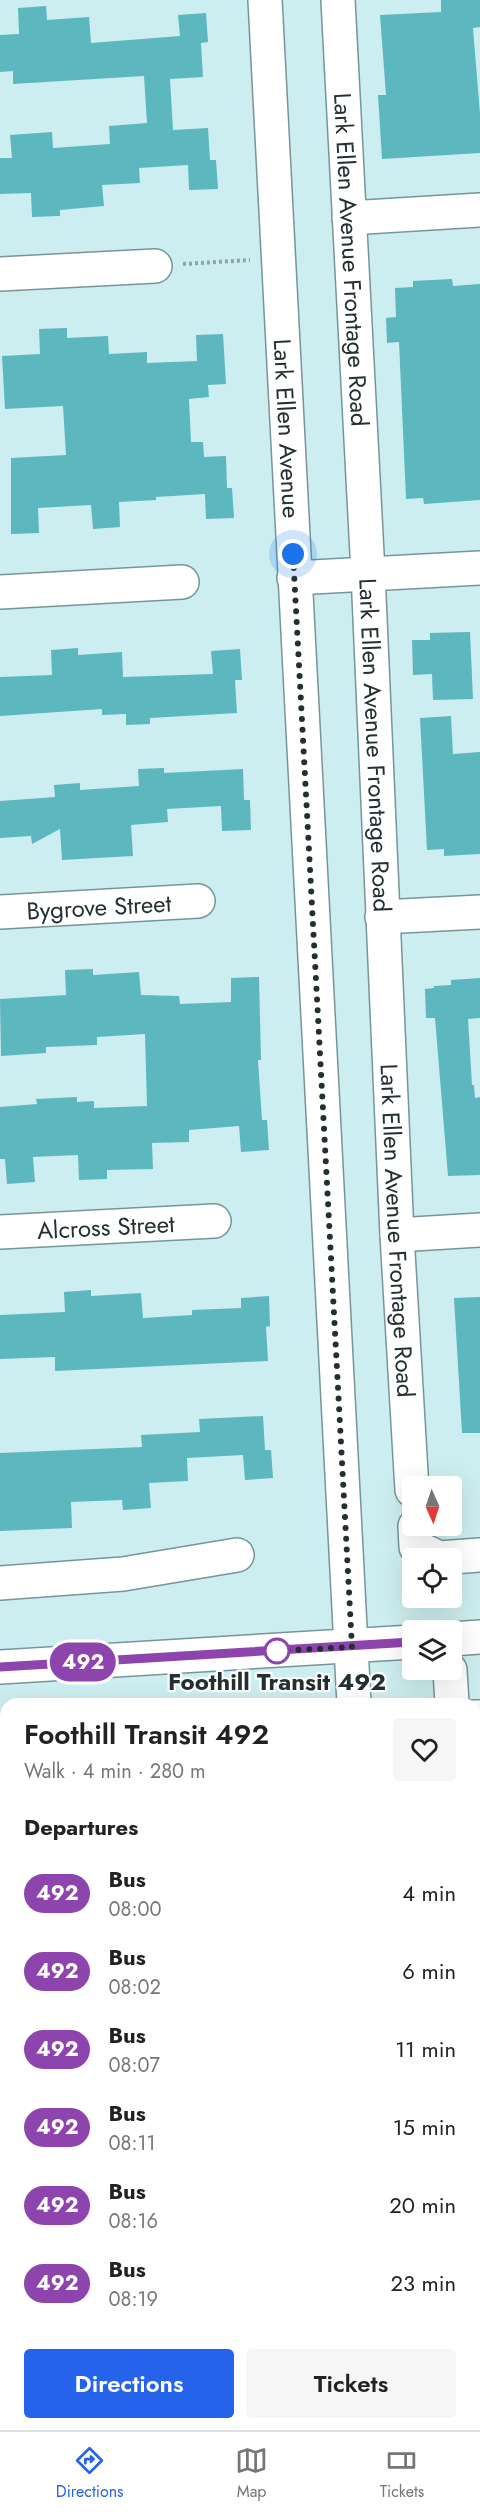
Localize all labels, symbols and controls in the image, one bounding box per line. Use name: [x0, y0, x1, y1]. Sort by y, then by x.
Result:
street label: Lark Ellen Avenue Frontage Road: [325, 92, 378, 427]
street label: Lark Ellen Avenue: [265, 338, 310, 519]
your location: [278, 539, 308, 569]
street label: Lark Ellen Avenue Frontage Road: [351, 577, 400, 913]
street label: Bygrove Street: [25, 885, 172, 928]
street label: Lark Ellen Avenue Frontage Road: [372, 1063, 424, 1398]
street label: Alcross Street: [36, 1206, 176, 1248]
north arrow: [402, 1476, 462, 1536]
map controls: [402, 1476, 462, 1680]
button: locate: [402, 1548, 462, 1608]
button: layers: [402, 1620, 462, 1680]
marker: Foothill Transit 492: [264, 1638, 290, 1664]
line badge: 492: [48, 1642, 118, 1682]
text: 492: [62, 1647, 104, 1677]
place label: Foothill Transit 492: [168, 1664, 386, 1699]
text: Foothill Transit 492: [24, 1714, 269, 1755]
button: heart: [393, 1718, 456, 1781]
text: Walk · 4 min · 280 m: [24, 1757, 206, 1786]
text: Departures: [24, 1811, 138, 1843]
text: Bus: [108, 1863, 146, 1895]
text: 4 min: [402, 1877, 456, 1909]
text: 492: [36, 1878, 78, 1908]
text: 08:00: [108, 1895, 161, 1924]
text: Bus: [108, 1941, 146, 1973]
text: 6 min: [402, 1955, 456, 1987]
text: 492: [36, 1956, 78, 1986]
text: 08:02: [108, 1973, 161, 2002]
text: Bus: [108, 2019, 146, 2051]
text: 11 min: [395, 2033, 456, 2065]
text: 492: [36, 2034, 78, 2064]
text: 08:07: [108, 2051, 160, 2080]
text: Bus: [108, 2097, 146, 2129]
text: 15 min: [393, 2111, 456, 2143]
text: 492: [36, 2112, 78, 2142]
text: 08:11: [108, 2129, 155, 2158]
text: Bus: [108, 2175, 146, 2207]
text: 20 min: [389, 2189, 456, 2221]
text: 492: [36, 2190, 78, 2220]
text: 08:16: [108, 2207, 158, 2236]
text: Bus: [108, 2253, 146, 2285]
text: 23 min: [390, 2267, 456, 2299]
text: 492: [36, 2268, 78, 2298]
text: 08:19: [108, 2285, 158, 2314]
button: Directions: [24, 2349, 234, 2418]
button: Tickets: [246, 2349, 456, 2418]
tab: Directions: [56, 2444, 124, 2503]
tab: Map: [235, 2444, 268, 2503]
tab: Tickets: [380, 2444, 424, 2503]

